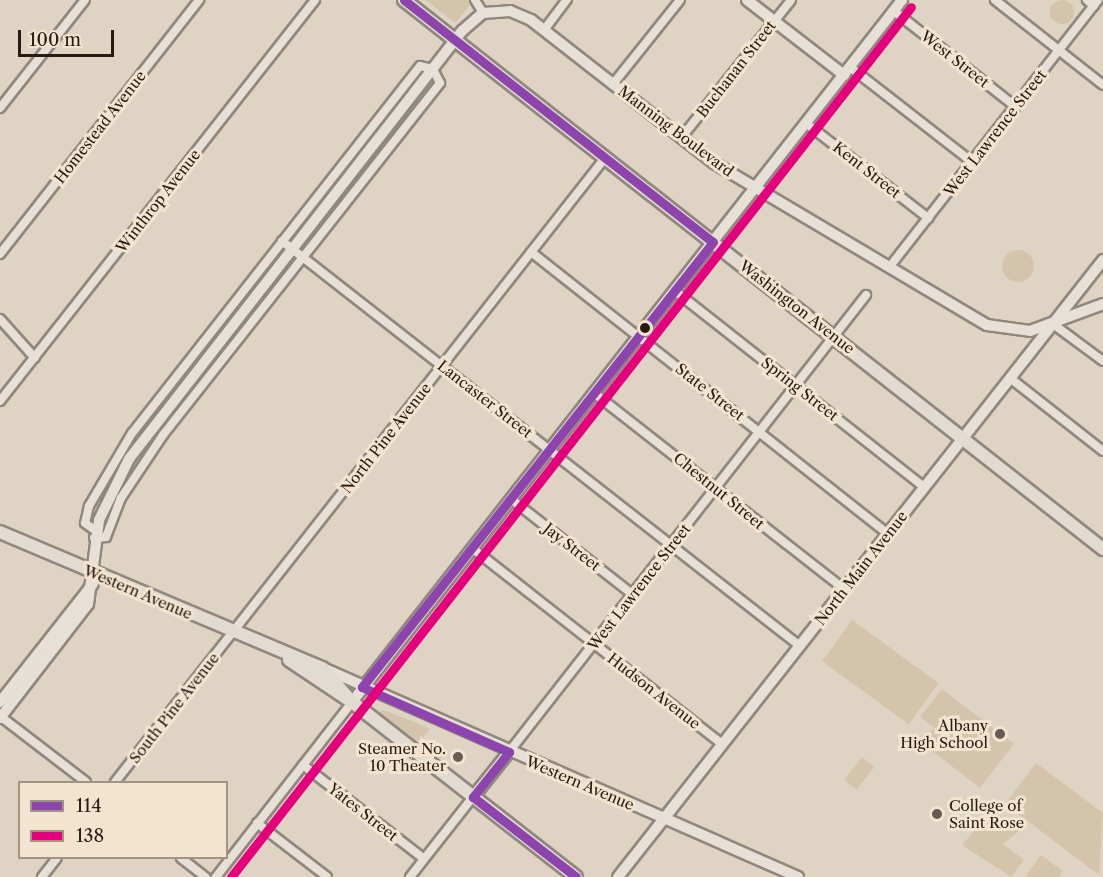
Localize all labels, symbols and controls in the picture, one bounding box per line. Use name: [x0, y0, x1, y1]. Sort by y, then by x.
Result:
street label: Buchanan Street: [693, 17, 779, 121]
scale bar: [21, 18, 117, 56]
street label: West Street: [917, 27, 993, 91]
text: 100 m: [29, 29, 81, 51]
street label: West Lawrence Street: [940, 66, 1050, 200]
street label: Homestead Avenue: [50, 67, 150, 187]
street label: Manning Boulevard: [615, 82, 737, 180]
street label: Kent Street: [830, 138, 904, 202]
street label: Winthrop Avenue: [112, 145, 204, 257]
street label: Washington Avenue: [736, 256, 858, 358]
unlabelled marker: [639, 322, 651, 334]
street label: Spring Street: [758, 353, 842, 425]
street label: Lancaster Street: [434, 356, 536, 442]
street label: State Street: [672, 360, 748, 424]
street label: North Pine Avenue: [337, 379, 435, 497]
street label: Chestnut Street: [670, 449, 768, 533]
street label: North Main Avenue: [811, 507, 911, 629]
street label: Jay Street: [540, 519, 604, 575]
street label: West Lawrence Street: [584, 520, 694, 654]
street label: Western Avenue: [81, 561, 195, 623]
street label: South Pine Avenue: [125, 649, 223, 767]
street label: Hudson Avenue: [604, 649, 704, 733]
place label: Albany High School: [900, 716, 988, 751]
marker: Albany High School: [993, 727, 1007, 741]
place label: Steamer No. 10 Theater: [358, 739, 446, 774]
marker: Steamer No. 10 Theater: [451, 750, 465, 764]
street label: Western Avenue: [523, 752, 637, 814]
street label: Yates Street: [324, 779, 402, 845]
legend: [18, 781, 228, 859]
text: 114: [76, 795, 102, 817]
place label: College of Saint Rose: [949, 796, 1024, 831]
marker: College of Saint Rose: [930, 807, 944, 821]
text: 138: [76, 825, 104, 847]

